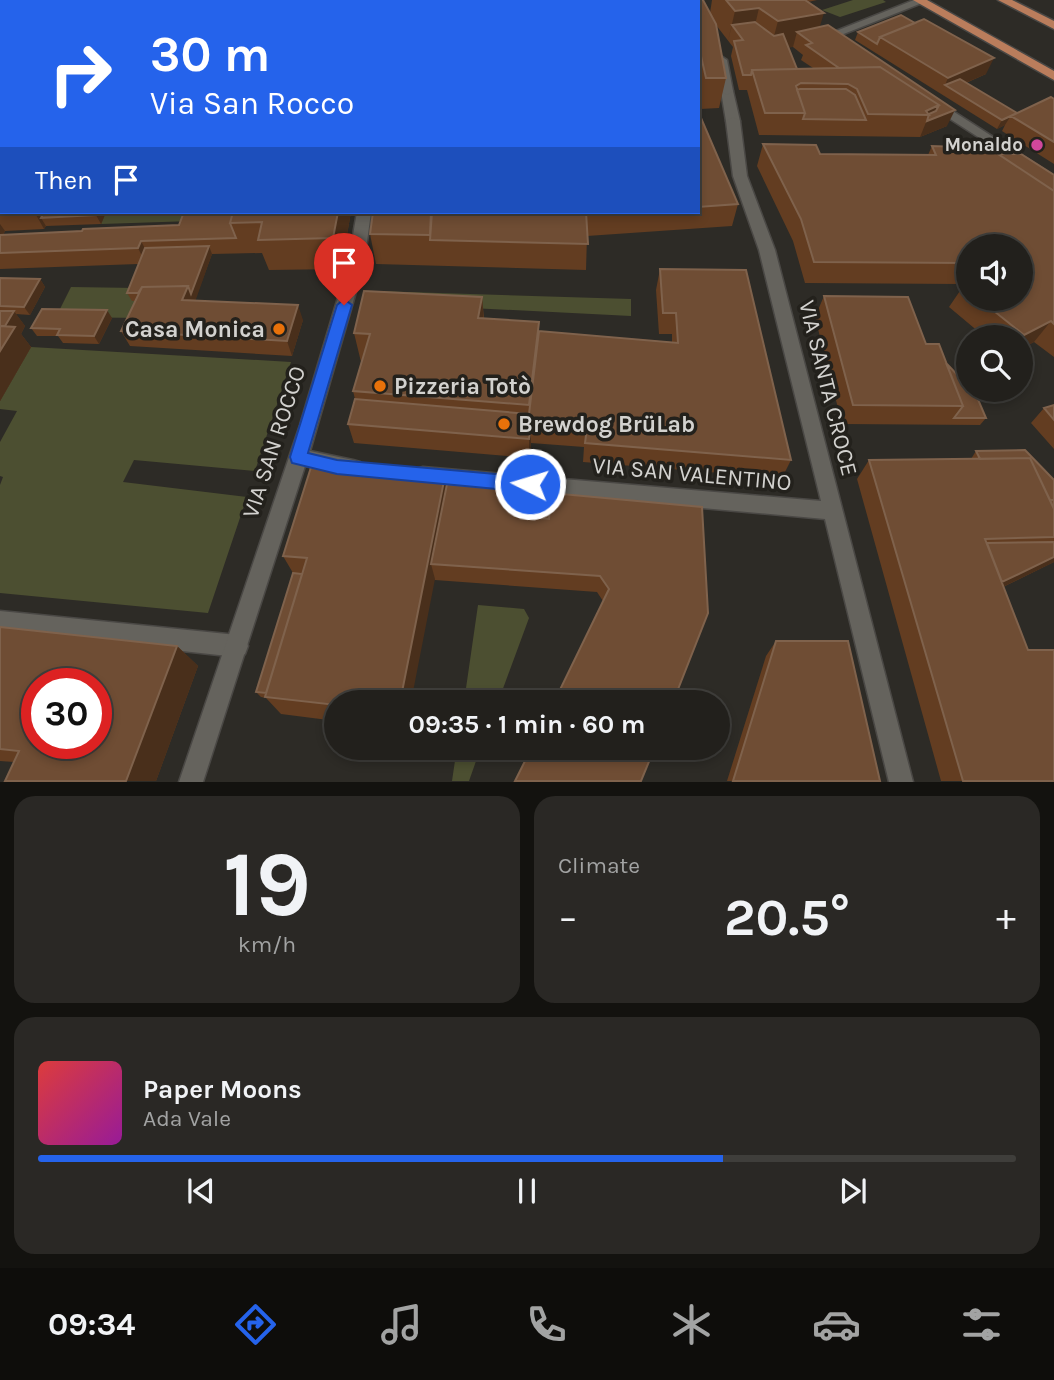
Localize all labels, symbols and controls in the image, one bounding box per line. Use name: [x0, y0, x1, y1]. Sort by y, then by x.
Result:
text: 30 m: [150, 26, 270, 83]
icon: right: [35, 28, 126, 119]
text: Via San Rocco: [150, 85, 354, 122]
place label: Monaldo: [944, 134, 1023, 156]
marker: Monaldo: [1029, 137, 1045, 153]
icon: arrive: [107, 161, 145, 199]
text: Then: [35, 165, 93, 196]
pin: [314, 233, 374, 305]
map controls: [956, 234, 1033, 402]
button: sound: [956, 234, 1033, 311]
icon: arrive: [325, 244, 363, 282]
street label: VIA SANTA CROCE: [793, 297, 863, 479]
place label: Casa Monica: [125, 316, 265, 343]
marker: Casa Monica: [271, 321, 287, 337]
button: search: [956, 325, 1033, 402]
street label: VIA SAN ROCCO: [237, 363, 311, 521]
place label: Pizzeria Totò: [394, 373, 531, 400]
marker: Pizzeria Totò: [372, 378, 388, 394]
place label: Brewdog BrüLab: [518, 411, 695, 438]
marker: Brewdog BrüLab: [496, 416, 512, 432]
position arrow: [493, 447, 567, 521]
street label: VIA SAN VALENTINO: [591, 452, 793, 496]
speed limit sign: 30: [21, 668, 112, 759]
text: 09:35 · 1 min · 60 m: [409, 709, 645, 740]
text: 19: [223, 832, 311, 938]
text: Climate: [558, 852, 640, 879]
text: 20.5°: [724, 887, 850, 948]
text: −: [558, 895, 578, 940]
text: +: [996, 895, 1016, 940]
text: km/h: [238, 931, 296, 958]
text: Paper Moons: [143, 1074, 302, 1105]
text: Ada Vale: [143, 1105, 231, 1132]
icon: previous: [182, 1172, 220, 1210]
icon: pause: [508, 1172, 546, 1210]
icon: next: [834, 1172, 872, 1210]
icon: directions: [231, 1300, 280, 1349]
icon: music: [377, 1300, 426, 1349]
icon: phone: [522, 1300, 571, 1349]
icon: climate: [667, 1300, 716, 1349]
icon: car: [812, 1300, 861, 1349]
icon: filters: [957, 1300, 1006, 1349]
text: 09:34: [48, 1306, 135, 1343]

